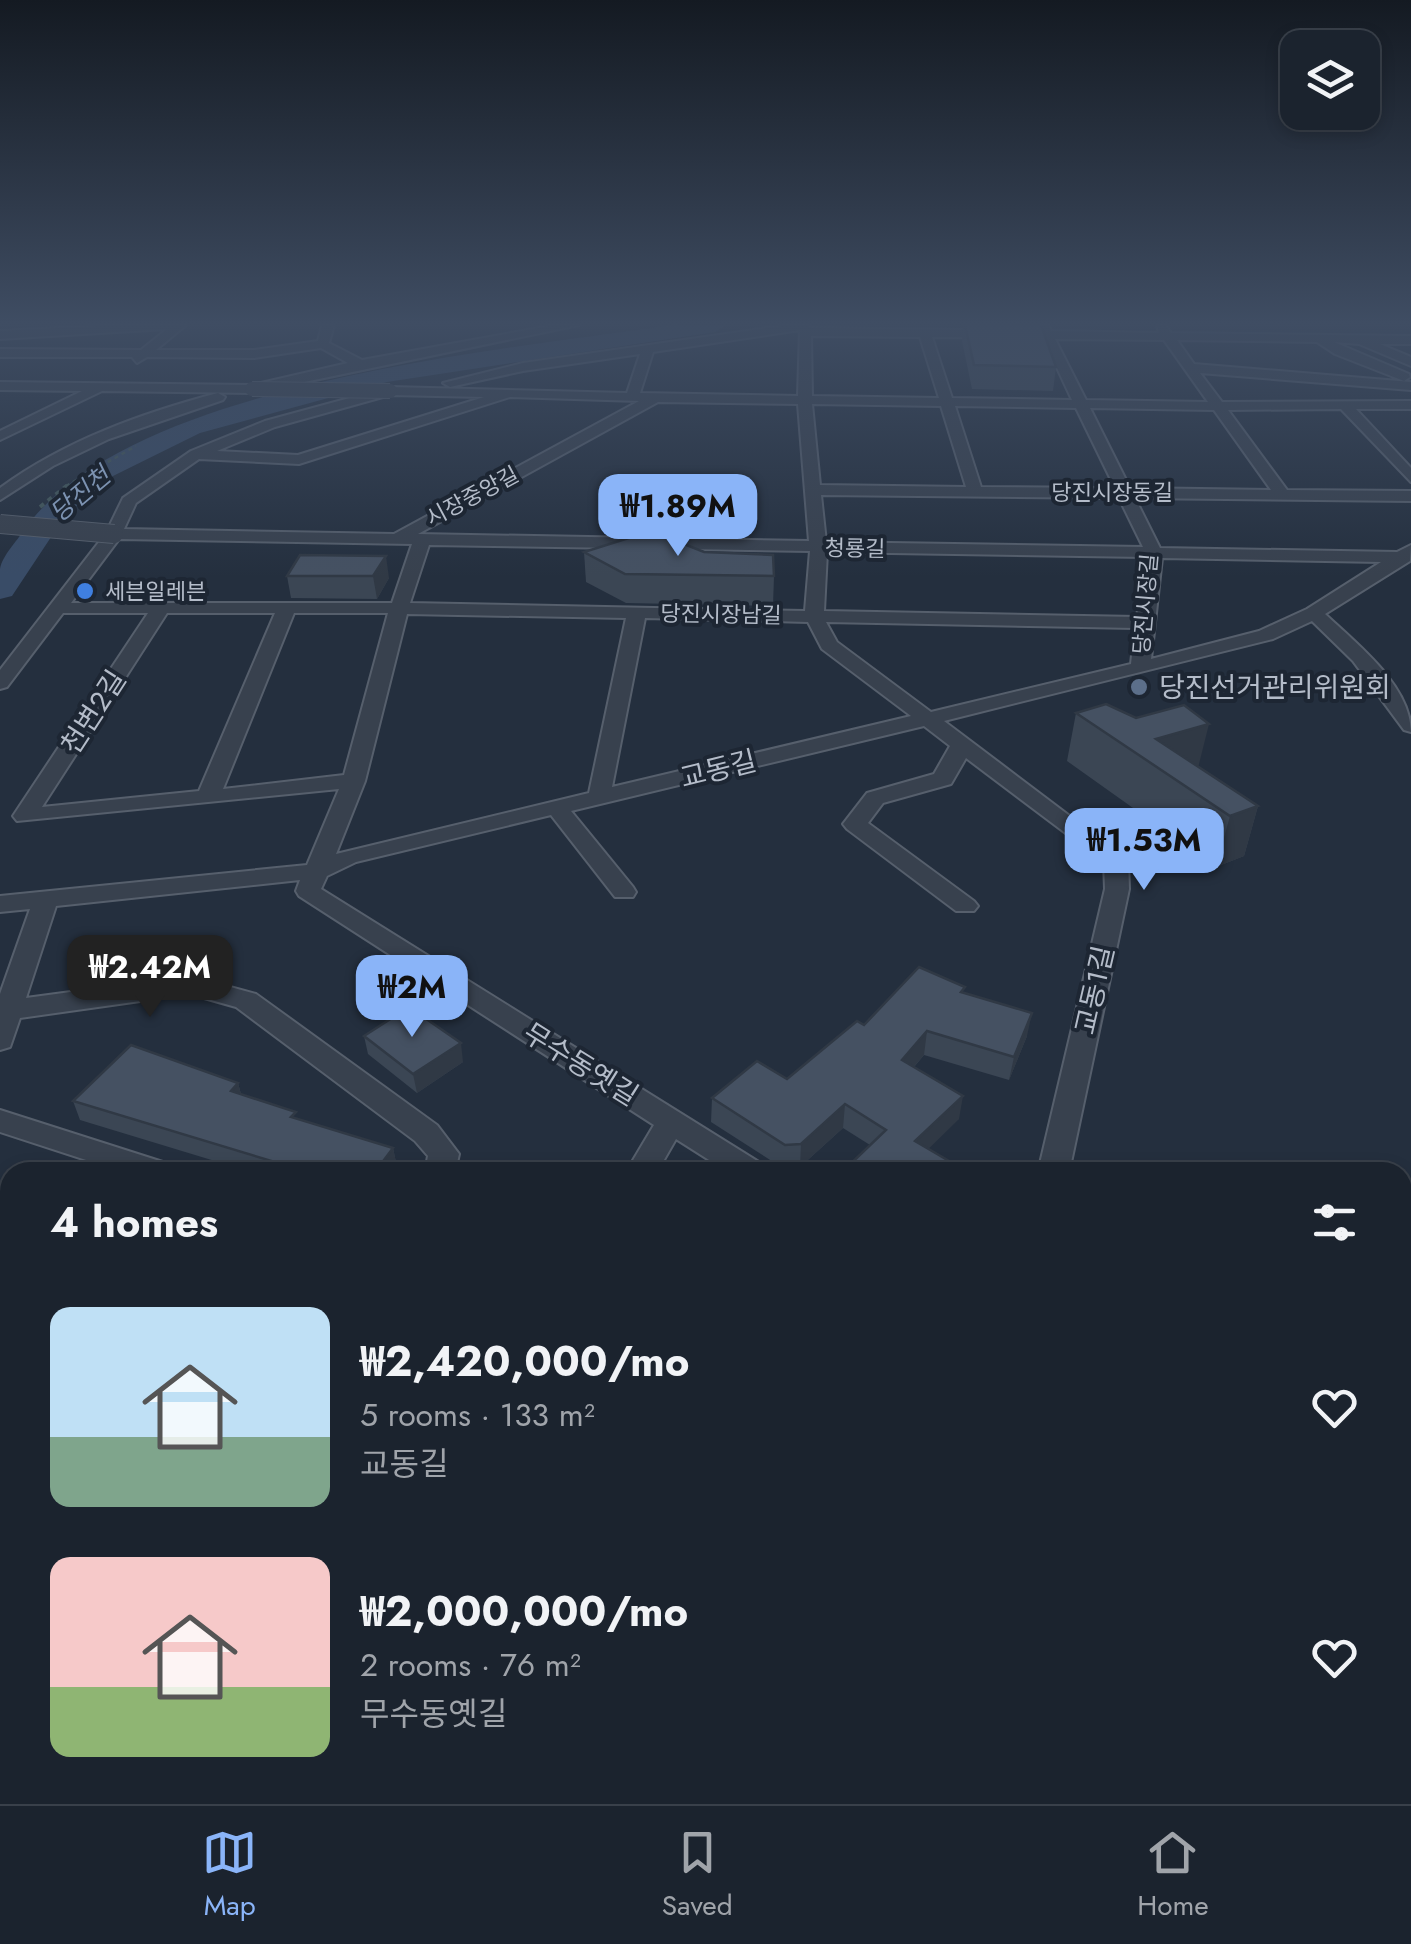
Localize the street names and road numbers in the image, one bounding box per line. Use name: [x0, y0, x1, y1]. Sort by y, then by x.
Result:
street label: 시장중앙길: [420, 458, 524, 534]
street label: 당진시장동길: [1051, 476, 1173, 508]
street label: 청룡길: [824, 531, 886, 565]
street label: 당진시장길: [1125, 552, 1165, 656]
street label: 당진시장남길: [660, 597, 782, 631]
street label: 천변2길: [51, 662, 136, 763]
street label: 교동길: [676, 740, 761, 799]
street label: 교동1길: [1064, 942, 1125, 1039]
street label: 무수동옛길: [515, 1013, 646, 1116]

